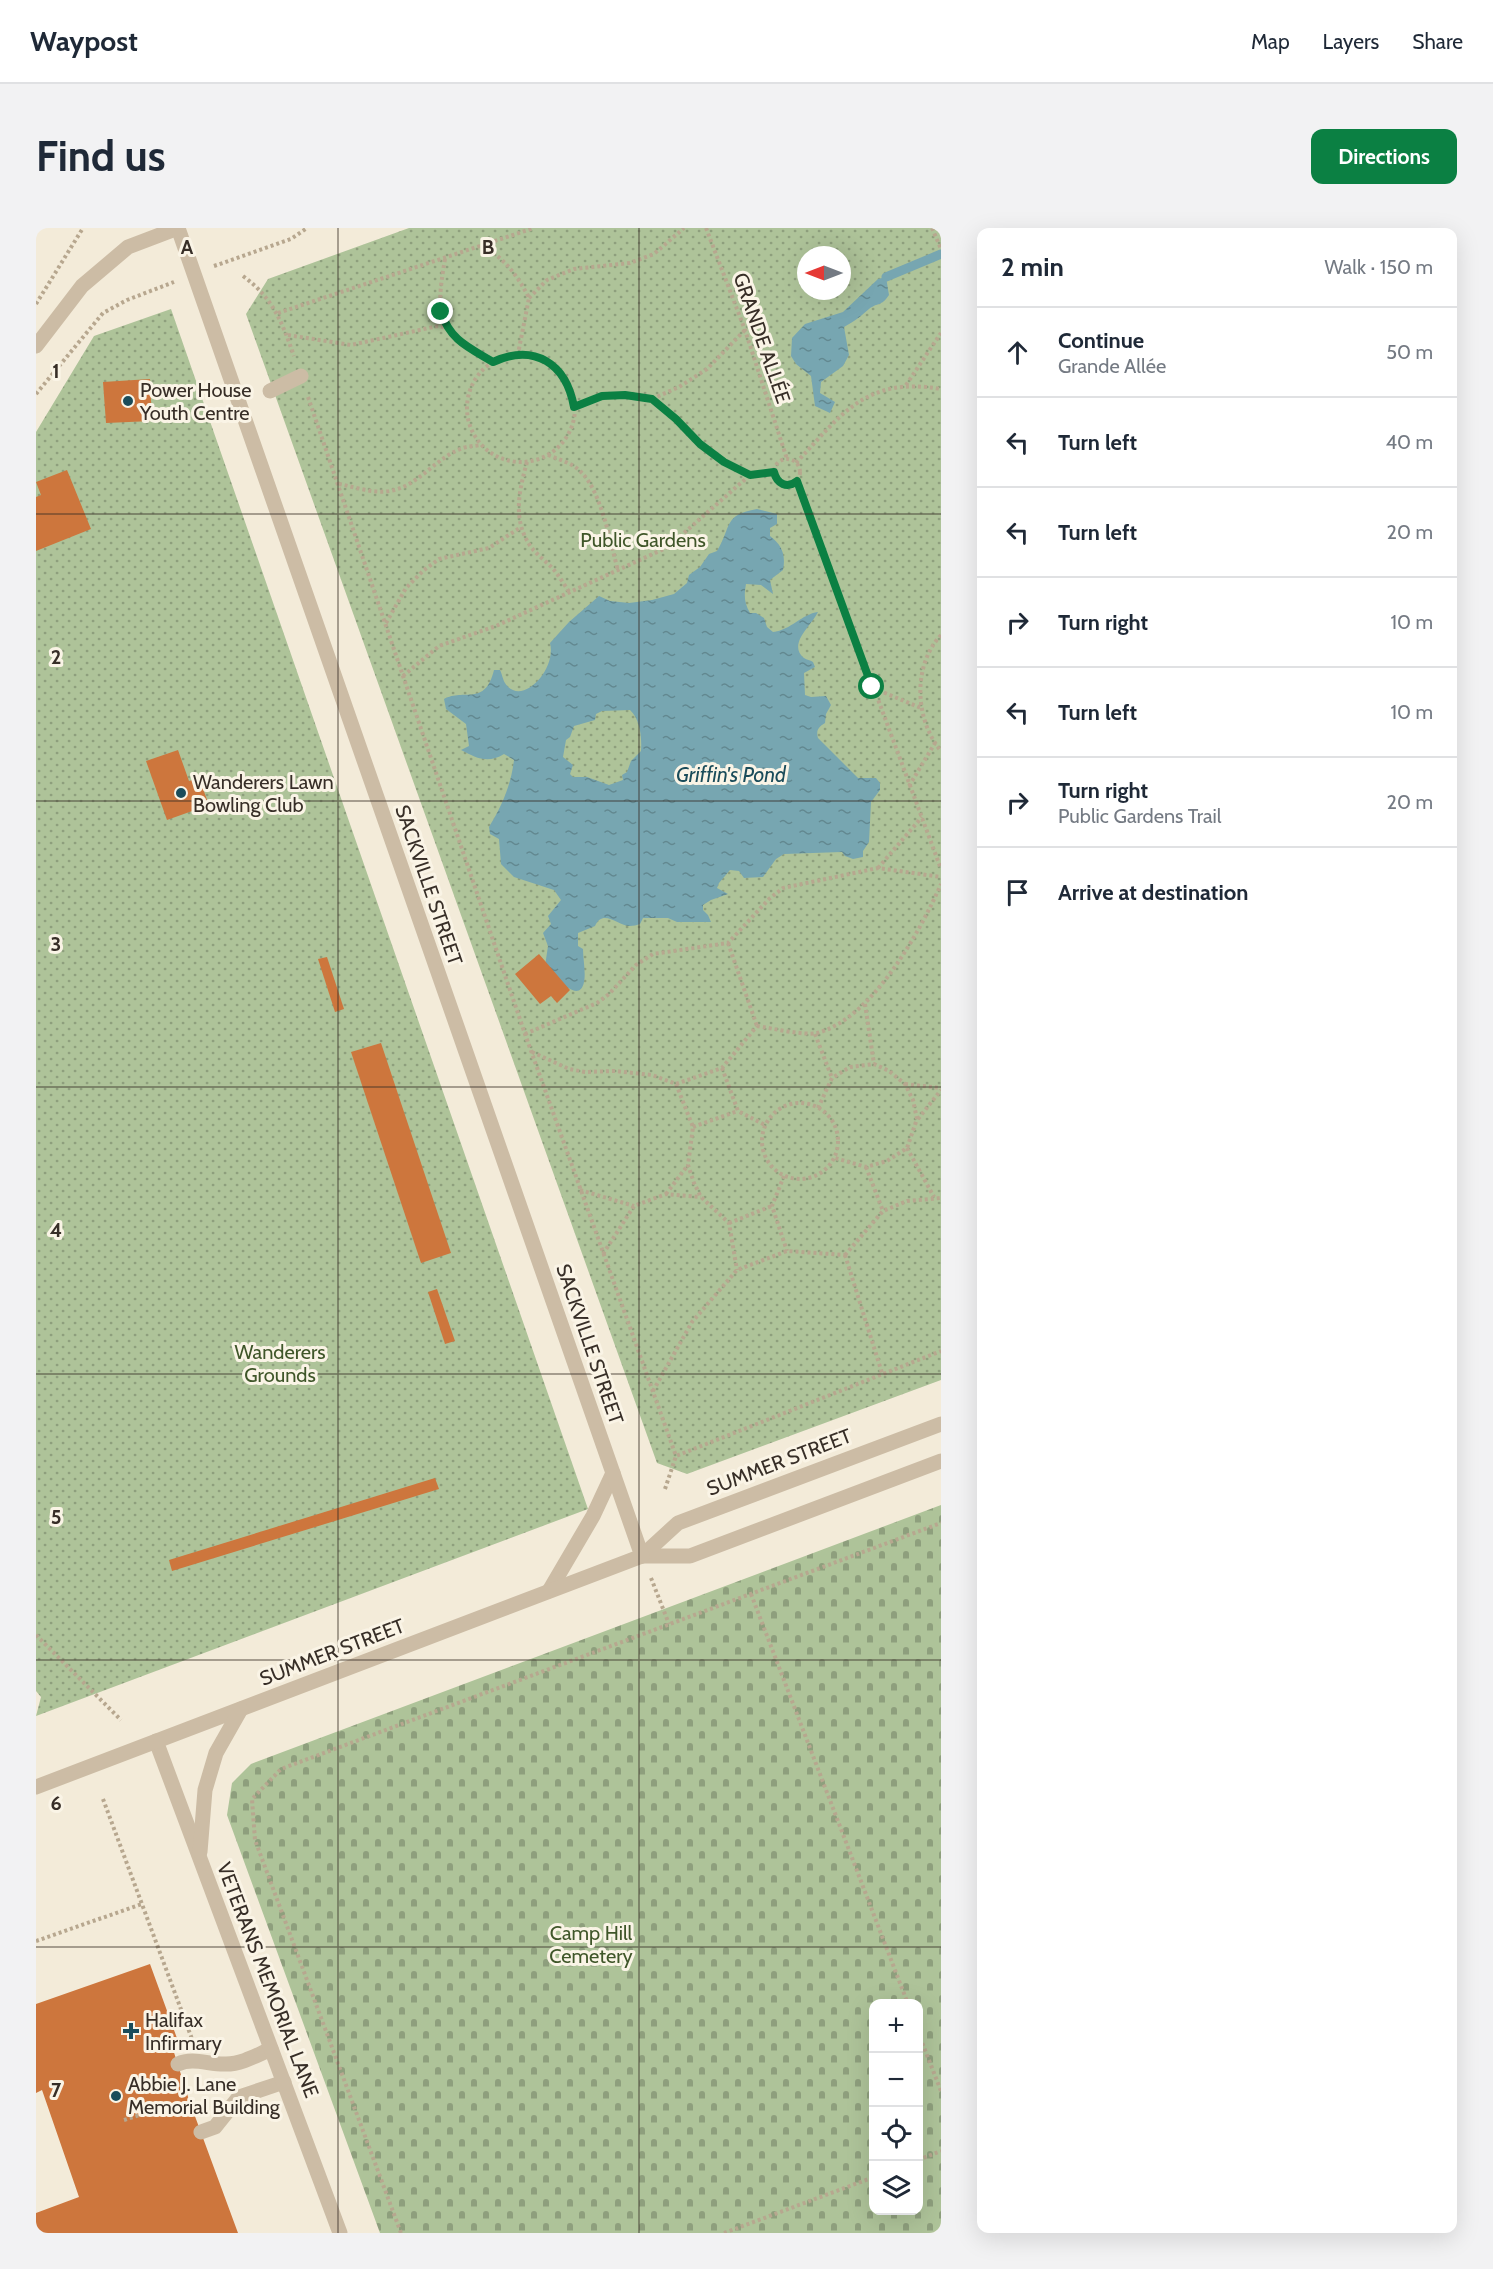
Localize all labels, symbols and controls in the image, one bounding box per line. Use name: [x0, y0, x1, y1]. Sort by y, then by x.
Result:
text: Waypost: [30, 24, 138, 58]
text: Map: [1251, 29, 1290, 54]
text: Layers: [1323, 29, 1379, 54]
text: Share: [1412, 29, 1463, 54]
button: Directions: [1311, 129, 1457, 184]
text: Find us: [36, 130, 165, 182]
text: A: [181, 235, 194, 259]
text: B: [482, 235, 494, 259]
north arrow: [797, 246, 851, 300]
text: 2 min: [1001, 251, 1064, 283]
text: Walk · 150 m: [1325, 255, 1433, 279]
street label: GRANDE ALLÉE: [728, 270, 796, 406]
route end: [427, 298, 453, 324]
text: Continue: [1058, 327, 1144, 354]
icon: ahead: [1001, 336, 1034, 369]
text: 50 m: [1386, 340, 1433, 364]
text: Grande Allée: [1058, 354, 1166, 378]
text: 1: [52, 359, 60, 383]
place label: Power House Youth Centre: [139, 378, 251, 425]
marker: Power House Youth Centre: [121, 394, 135, 408]
icon: left: [1001, 426, 1034, 459]
text: Turn left: [1058, 429, 1137, 456]
text: 40 m: [1385, 430, 1433, 454]
icon: left: [1001, 516, 1034, 549]
text: Turn left: [1058, 519, 1137, 546]
text: 20 m: [1387, 520, 1433, 544]
park label: Public Gardens: [580, 528, 706, 552]
icon: right: [1001, 606, 1034, 639]
text: Turn right: [1058, 609, 1148, 636]
text: 10 m: [1390, 610, 1433, 634]
text: 2: [51, 645, 61, 669]
route start: [858, 673, 884, 699]
icon: left: [1001, 696, 1034, 729]
text: Turn left: [1058, 699, 1137, 726]
text: 10 m: [1390, 700, 1433, 724]
water label: Griffin's Pond: [676, 762, 787, 787]
place label: Wanderers Lawn Bowling Club: [193, 770, 334, 817]
text: Turn right: [1058, 777, 1148, 804]
marker: Wanderers Lawn Bowling Club: [174, 786, 188, 800]
icon: right: [1001, 786, 1034, 819]
text: 20 m: [1387, 790, 1433, 814]
street label: SACKVILLE STREET: [390, 802, 468, 968]
text: Public Gardens Trail: [1058, 804, 1221, 828]
icon: arrive: [1001, 876, 1034, 909]
text: Arrive at destination: [1058, 879, 1248, 906]
text: 3: [51, 932, 61, 956]
text: 4: [50, 1218, 62, 1242]
street label: SACKVILLE STREET: [551, 1261, 629, 1427]
park label: Wanderers Grounds: [234, 1340, 326, 1387]
street label: SUMMER STREET: [703, 1423, 855, 1501]
text: 5: [51, 1505, 61, 1529]
street label: SUMMER STREET: [256, 1613, 408, 1691]
text: 6: [50, 1791, 62, 1815]
street label: VETERANS MEMORIAL LANE: [212, 1859, 324, 2101]
park label: Camp Hill Cemetery: [549, 1921, 633, 1968]
map controls: [869, 1999, 923, 2215]
button: +: [869, 1999, 923, 2053]
place label: Halifax Infirmary: [145, 2008, 222, 2055]
marker: Halifax Infirmary: [122, 2022, 140, 2040]
button: −: [869, 2053, 923, 2107]
place label: Abbie J. Lane Memorial Building: [128, 2072, 281, 2119]
text: 7: [51, 2078, 62, 2102]
marker: Abbie J. Lane Memorial Building: [109, 2089, 123, 2103]
button: locate: [869, 2107, 923, 2161]
button: layers: [869, 2161, 923, 2215]

